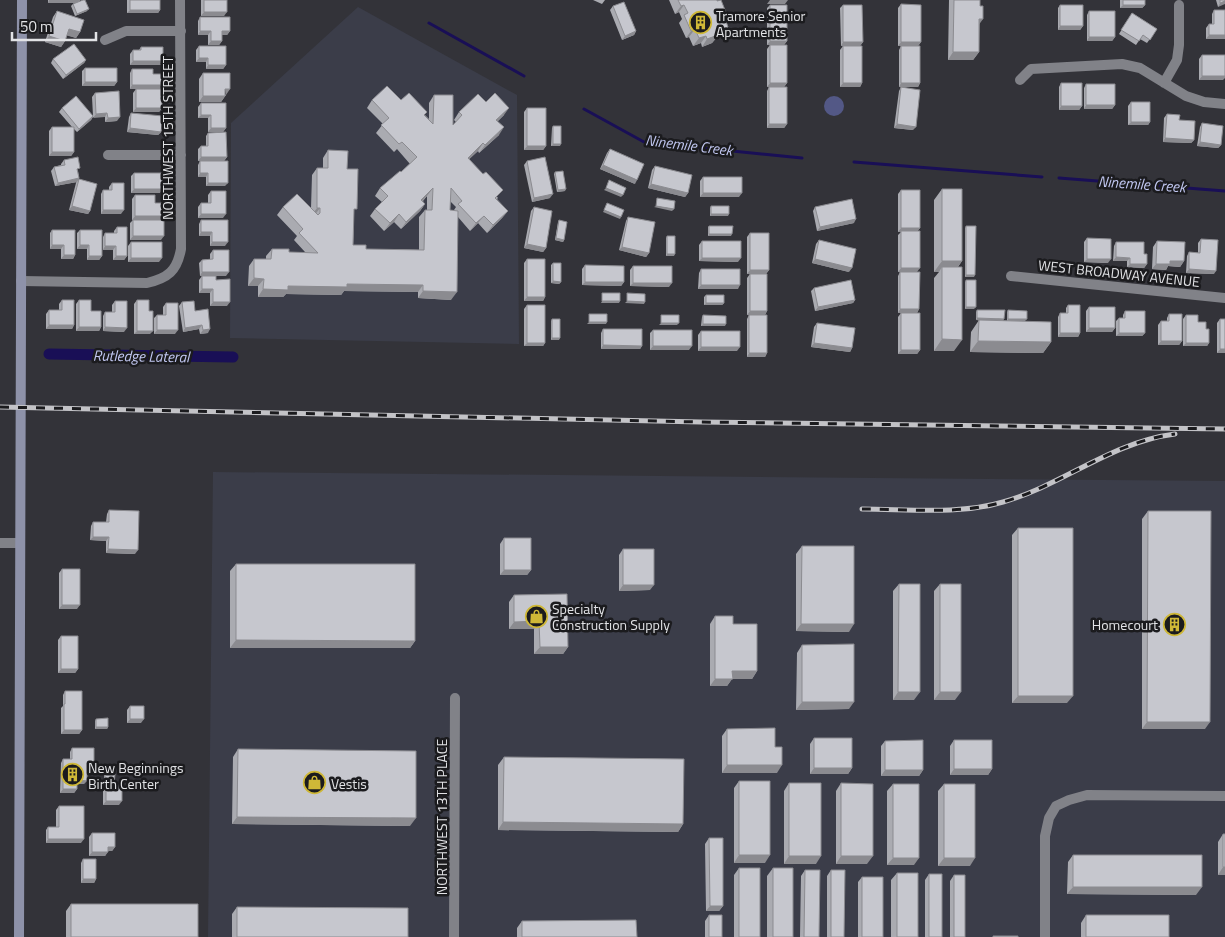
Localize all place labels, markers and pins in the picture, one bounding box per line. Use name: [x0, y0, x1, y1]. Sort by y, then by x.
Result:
place label: Tramore Senior Apartments: [716, 5, 806, 42]
building icon: Tramore Senior Apartments: [688, 11, 712, 35]
place label: Specialty Construction Supply: [552, 598, 670, 635]
shop icon: Specialty Construction Supply: [524, 604, 548, 628]
building icon: Homecourt: [1162, 612, 1186, 636]
place label: Homecourt: [1092, 614, 1158, 635]
place label: New Beginnings Birth Center: [88, 757, 183, 794]
building icon: New Beginnings Birth Center: [60, 763, 84, 787]
shop icon: Vestis: [303, 771, 327, 795]
place label: Vestis: [331, 773, 367, 794]

